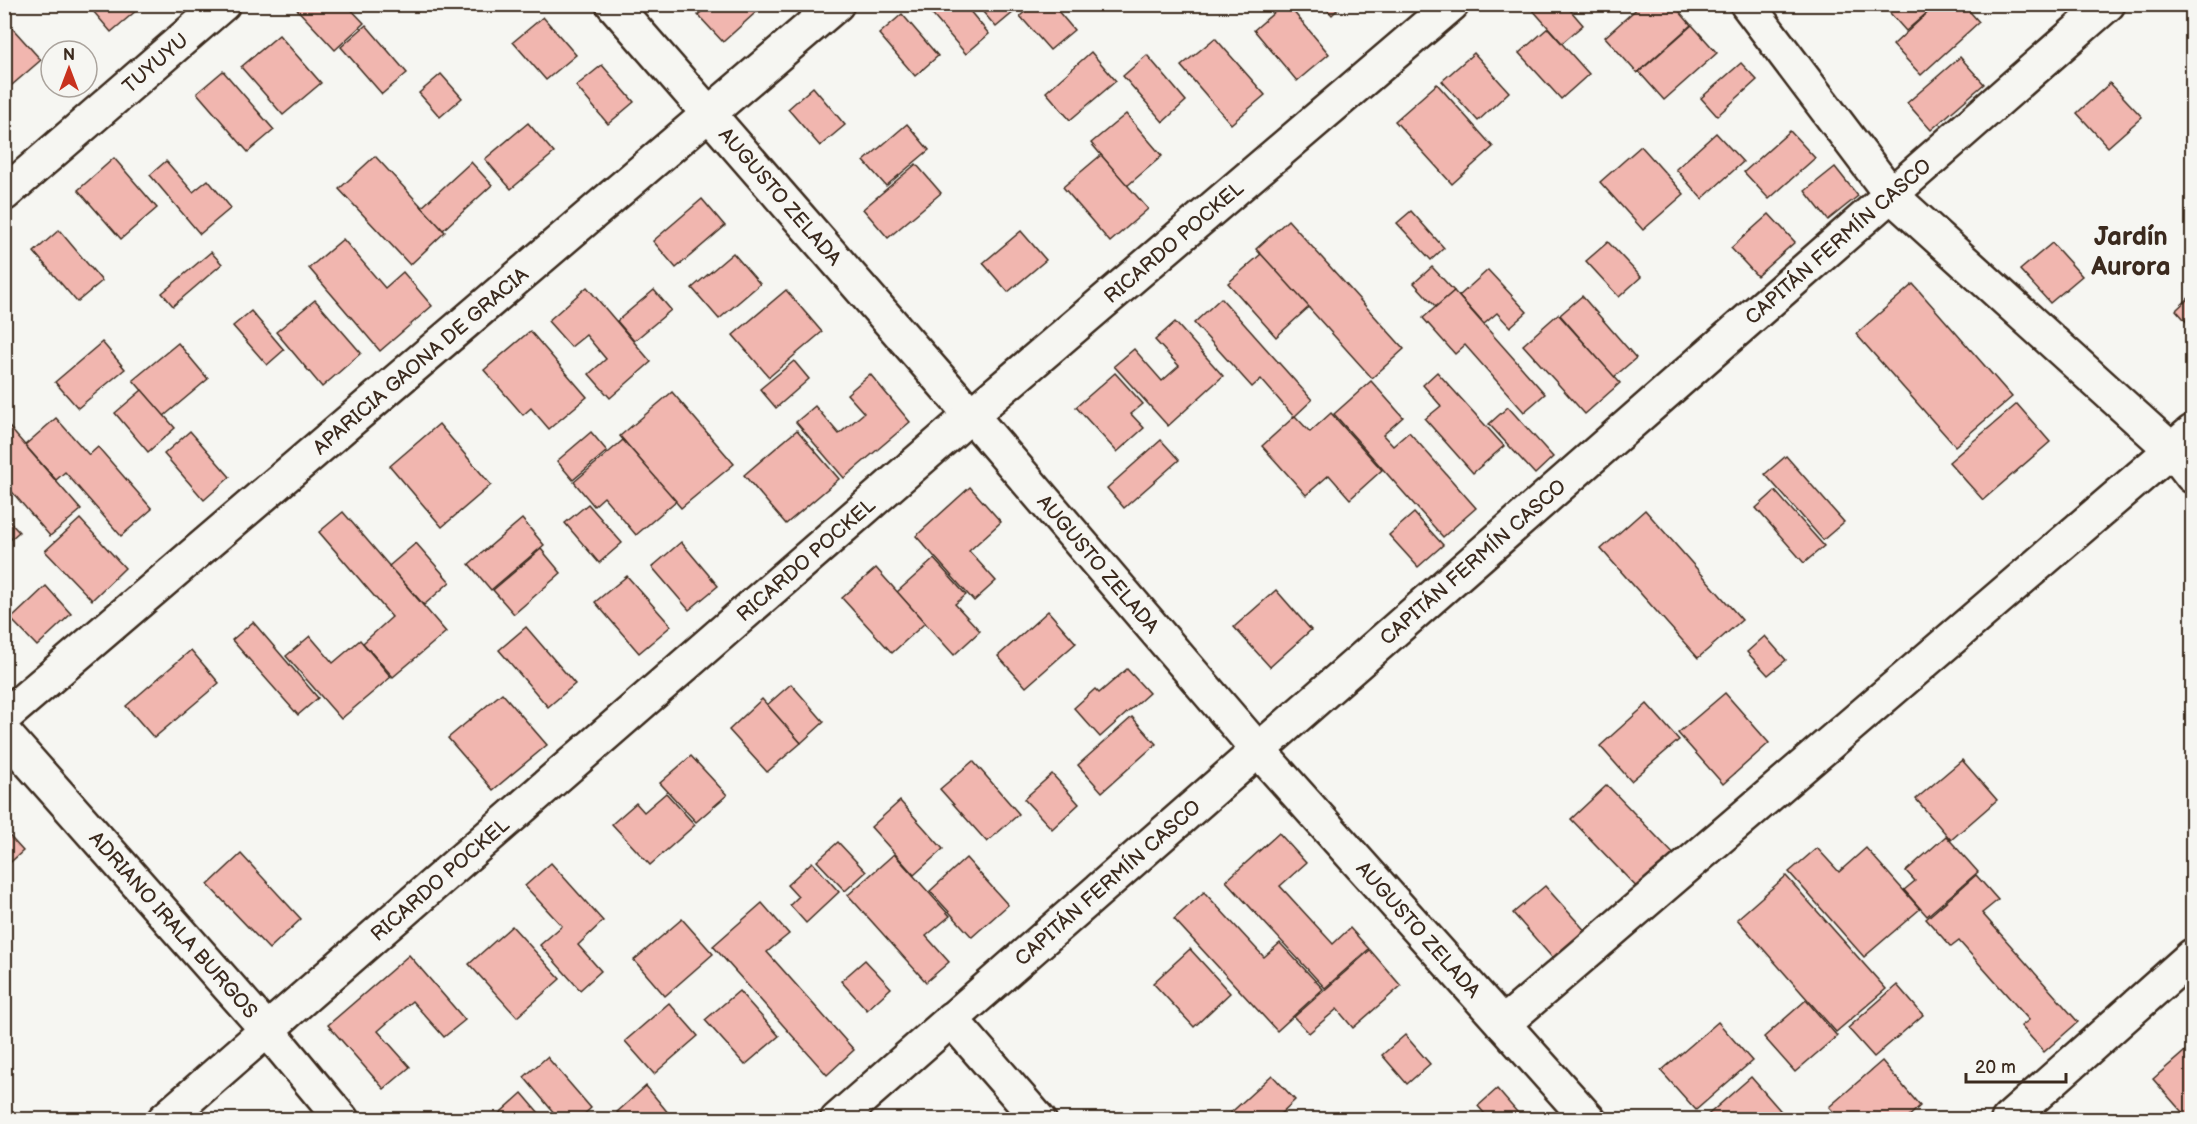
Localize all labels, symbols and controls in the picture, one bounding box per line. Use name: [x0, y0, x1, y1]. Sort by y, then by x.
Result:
street label: TUYUYU: [118, 29, 194, 99]
north arrow: [39, 39, 99, 99]
text: N: [63, 46, 75, 65]
street label: AUGUSTO ZELADA: [713, 123, 847, 271]
street label: CAPITÁN FERMÍN CASCO: [1741, 154, 1936, 330]
street label: RICARDO POCKEL: [1100, 176, 1249, 309]
district label: Jardín Aurora: [2090, 222, 2171, 283]
street label: APARICIA GAONA DE GRACIA: [309, 262, 534, 460]
street label: CAPITÁN FERMÍN CASCO: [1376, 475, 1571, 651]
street label: AUGUSTO ZELADA: [1032, 490, 1164, 639]
street label: RICARDO POCKEL: [732, 493, 881, 627]
street label: CAPITÁN FERMÍN CASCO: [1010, 795, 1206, 971]
street label: RICARDO POCKEL: [366, 813, 515, 947]
street label: ADRIANO IRALA BURGOS: [84, 827, 262, 1024]
street label: AUGUSTO ZELADA: [1351, 857, 1485, 1004]
scale bar: [1966, 1046, 2066, 1084]
text: 20 m: [1975, 1057, 2016, 1078]

